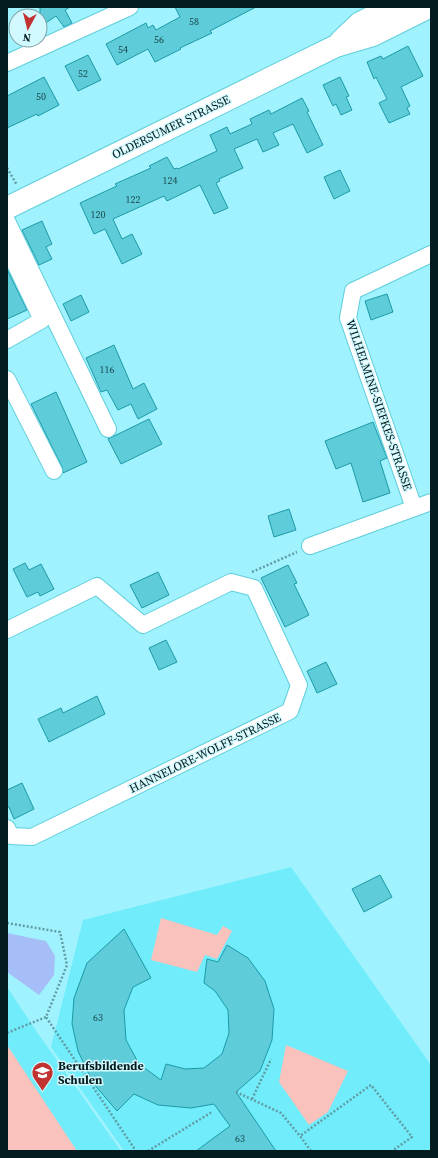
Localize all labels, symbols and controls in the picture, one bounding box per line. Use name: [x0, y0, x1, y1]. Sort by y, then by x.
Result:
north arrow: [8, 8, 48, 48]
house number: 58: [189, 15, 199, 28]
text: N: [22, 29, 32, 45]
house number: 56: [154, 33, 164, 46]
house number: 54: [118, 43, 128, 56]
house number: 52: [78, 67, 88, 80]
house number: 50: [36, 90, 46, 103]
street label: OLDERSUMER STRASSE: [109, 91, 233, 163]
house number: 124: [163, 174, 178, 187]
house number: 122: [126, 193, 141, 206]
house number: 120: [91, 208, 106, 221]
street label: WILHELMINE-SIEFKES-STRASSE: [342, 317, 416, 493]
house number: 116: [100, 363, 115, 376]
street label: HANNELORE-WOLFF-STRASSE: [126, 709, 284, 797]
house number: 63: [93, 1011, 103, 1024]
place label: Berufsbildende Schulen: [58, 1058, 144, 1088]
school or university icon: Berufsbildende Schulen: [30, 1060, 56, 1093]
house number: 63: [235, 1132, 245, 1145]

